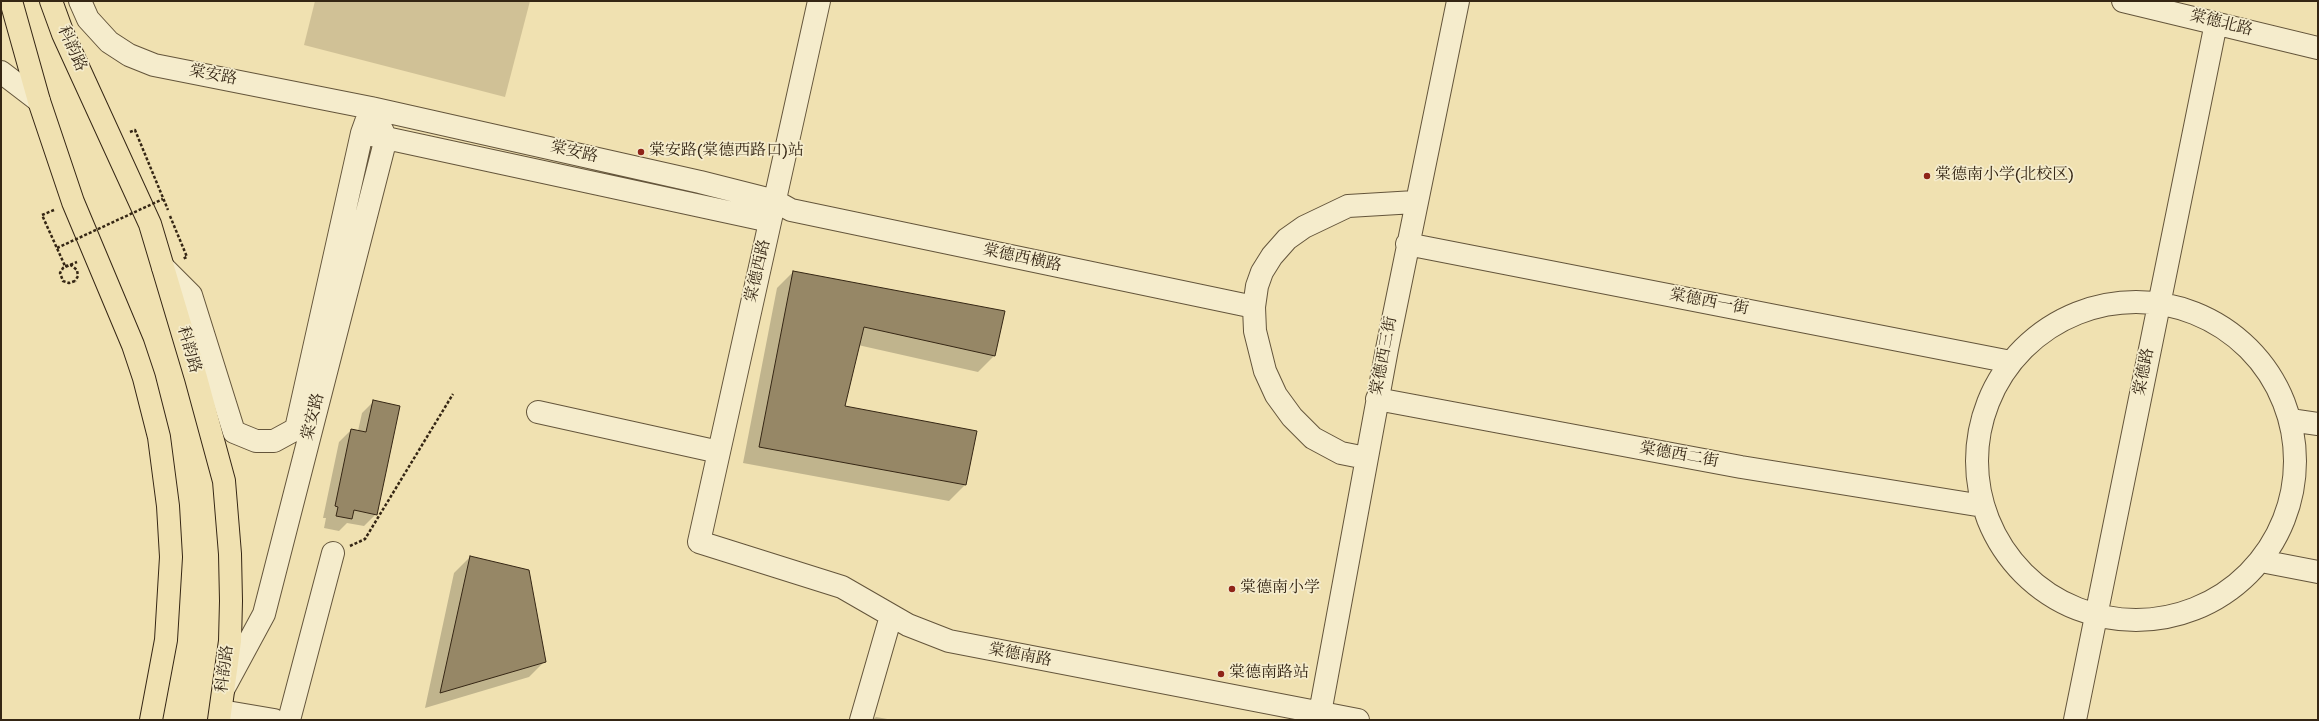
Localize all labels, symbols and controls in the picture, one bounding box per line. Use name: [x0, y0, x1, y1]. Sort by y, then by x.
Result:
street label: 棠德北路: [2188, 7, 2254, 41]
street label: 科韵路: [52, 23, 90, 75]
street label: 棠安路: [188, 62, 238, 90]
street label: 棠安路: [548, 138, 600, 168]
place label: 棠安路(棠德西路口)站: [649, 142, 804, 162]
marker: 棠安路(棠德西路口)站: [636, 147, 646, 157]
place label: 棠德南小学(北校区): [1935, 166, 2074, 186]
marker: 棠德南小学(北校区): [1922, 171, 1932, 181]
street label: 棠德西路: [742, 238, 776, 304]
street label: 棠德西横路: [981, 241, 1063, 277]
street label: 棠德西一街: [1668, 286, 1750, 320]
street label: 棠德西三街: [1368, 315, 1402, 397]
street label: 科韵路: [172, 324, 204, 376]
street label: 棠德路: [2131, 347, 2159, 397]
street label: 棠安路: [299, 391, 329, 443]
street label: 棠德西二街: [1638, 440, 1720, 472]
place label: 棠德南小学: [1240, 579, 1320, 599]
marker: 棠德南小学: [1227, 584, 1237, 594]
street label: 棠德南路: [987, 640, 1053, 672]
street label: 科韵路: [214, 644, 238, 694]
place label: 棠德南路站: [1229, 664, 1309, 684]
marker: 棠德南路站: [1216, 669, 1226, 679]

